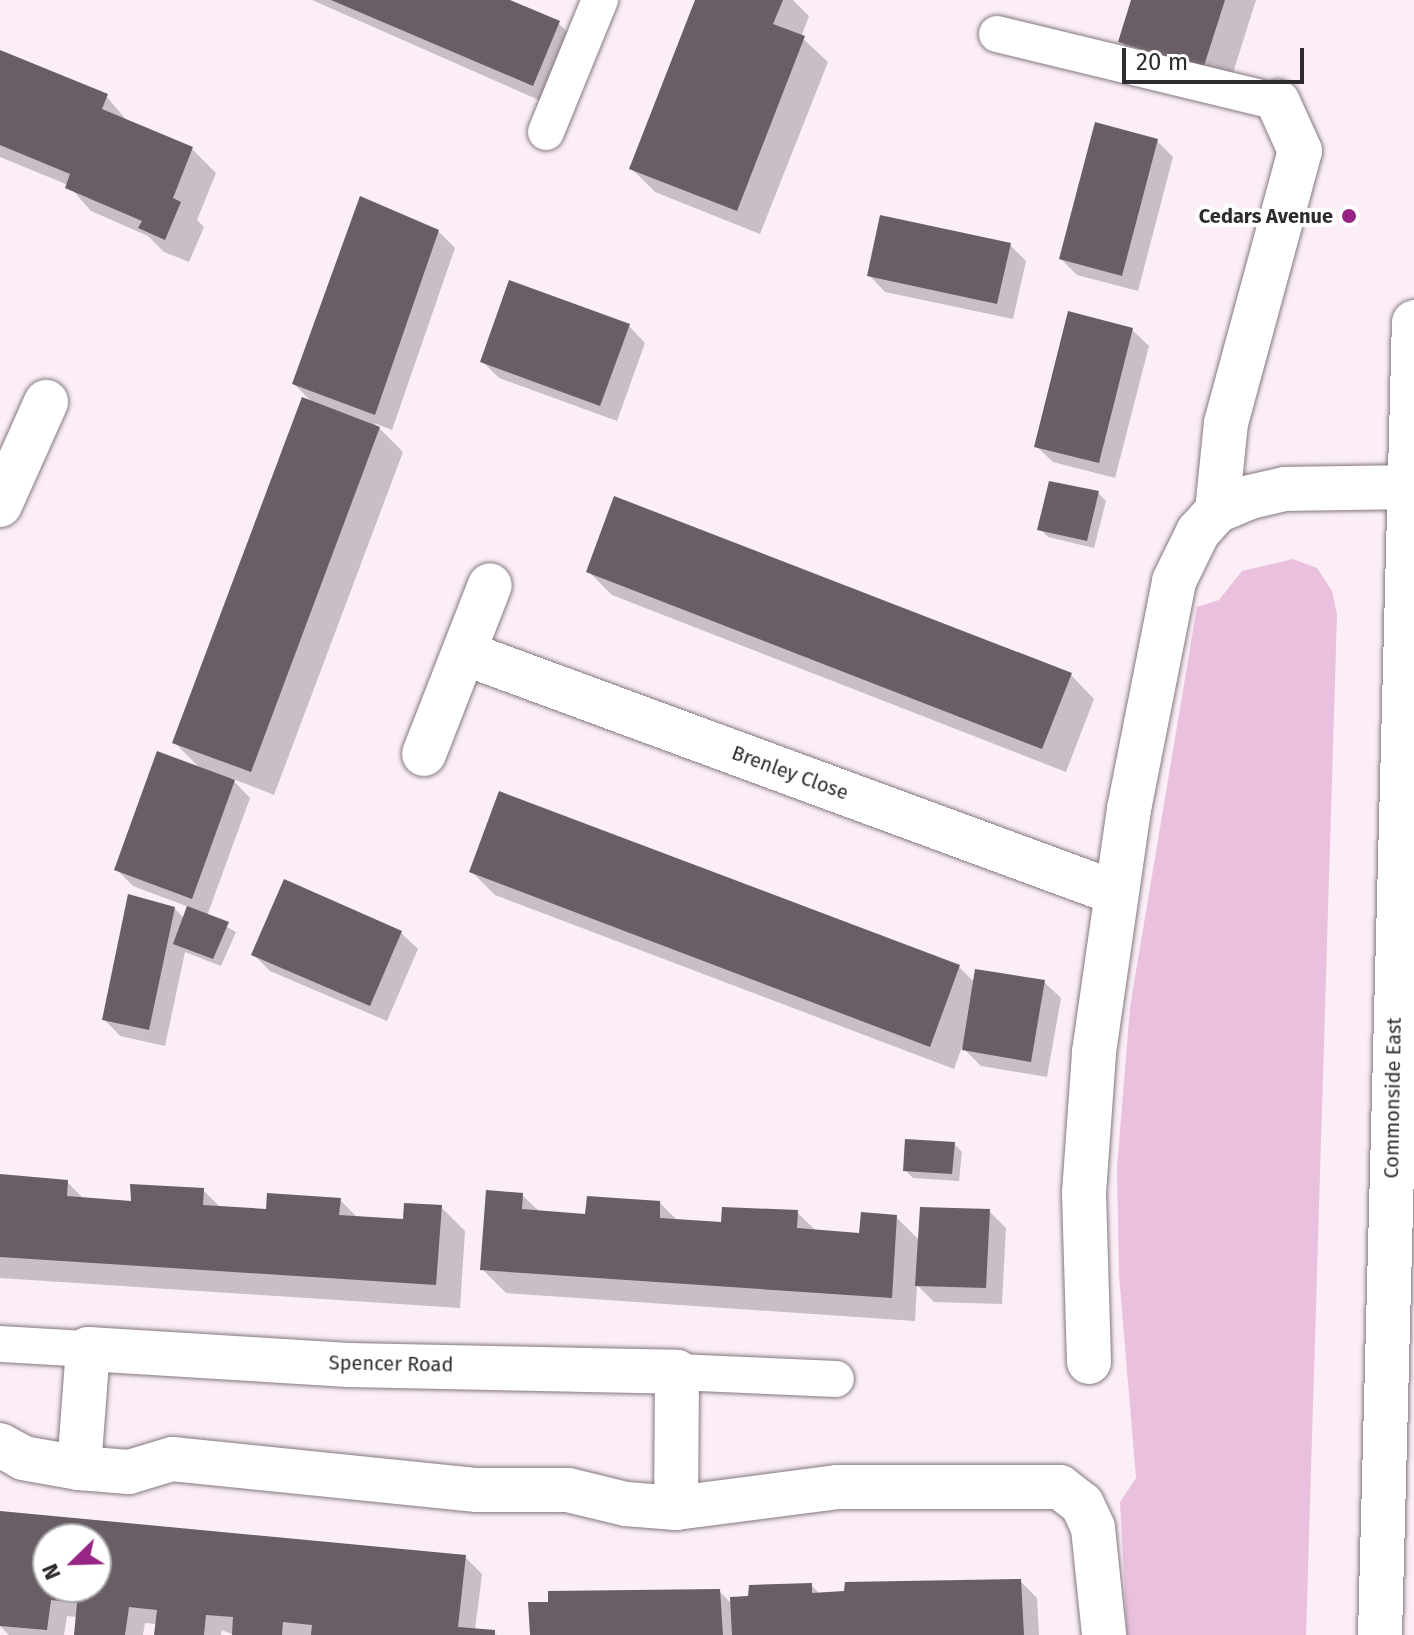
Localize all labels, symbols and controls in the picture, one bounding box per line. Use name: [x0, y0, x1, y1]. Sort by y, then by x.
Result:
scale bar: [1126, 32, 1308, 82]
text: 20 m: [1136, 48, 1188, 76]
place label: Cedars Avenue: [1199, 204, 1333, 228]
marker: Cedars Avenue: [1340, 207, 1358, 225]
street label: Brenley Close: [728, 741, 852, 805]
street label: Commonside East: [1380, 1017, 1406, 1179]
street label: Spencer Road: [329, 1351, 453, 1377]
north arrow: [32, 1523, 112, 1603]
text: N: [36, 1560, 67, 1584]

